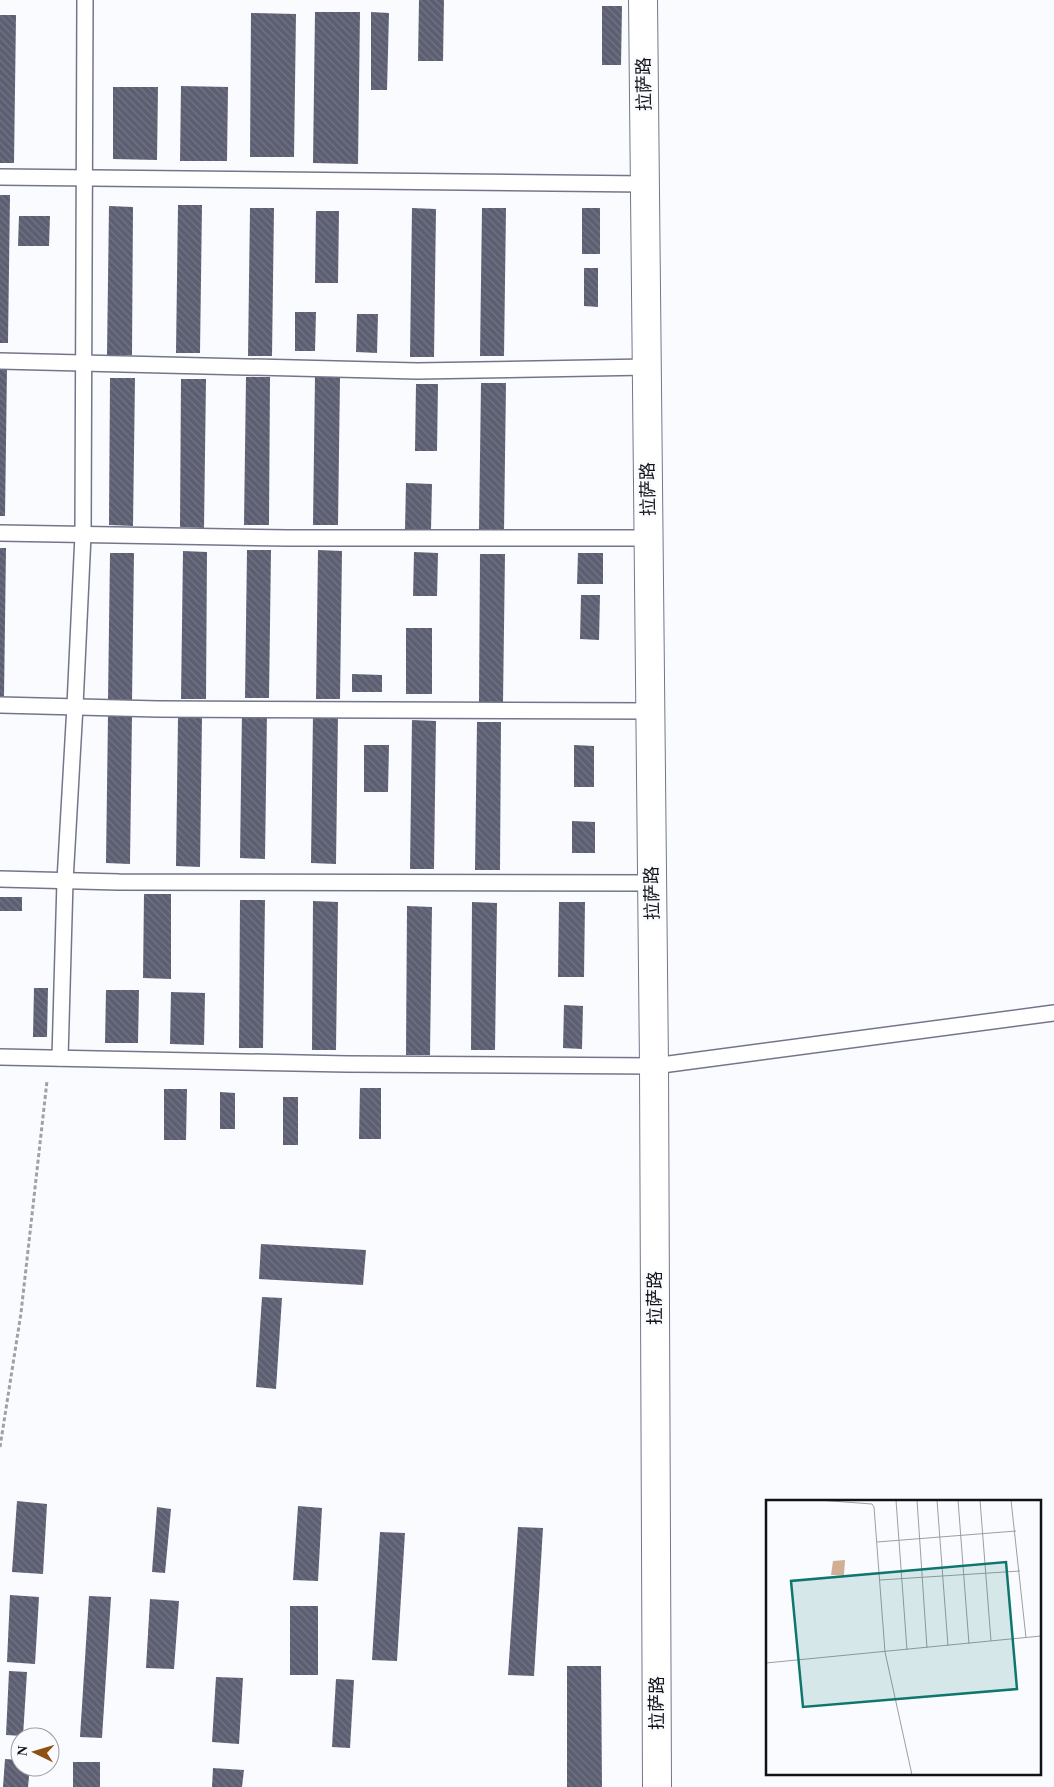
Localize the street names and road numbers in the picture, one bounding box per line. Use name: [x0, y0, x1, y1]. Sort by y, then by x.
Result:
street label: 拉萨路: [634, 57, 654, 111]
street label: 拉萨路: [638, 462, 658, 516]
street label: 拉萨路: [642, 866, 662, 920]
street label: 拉萨路: [645, 1271, 665, 1325]
street label: 拉萨路: [647, 1676, 667, 1730]

